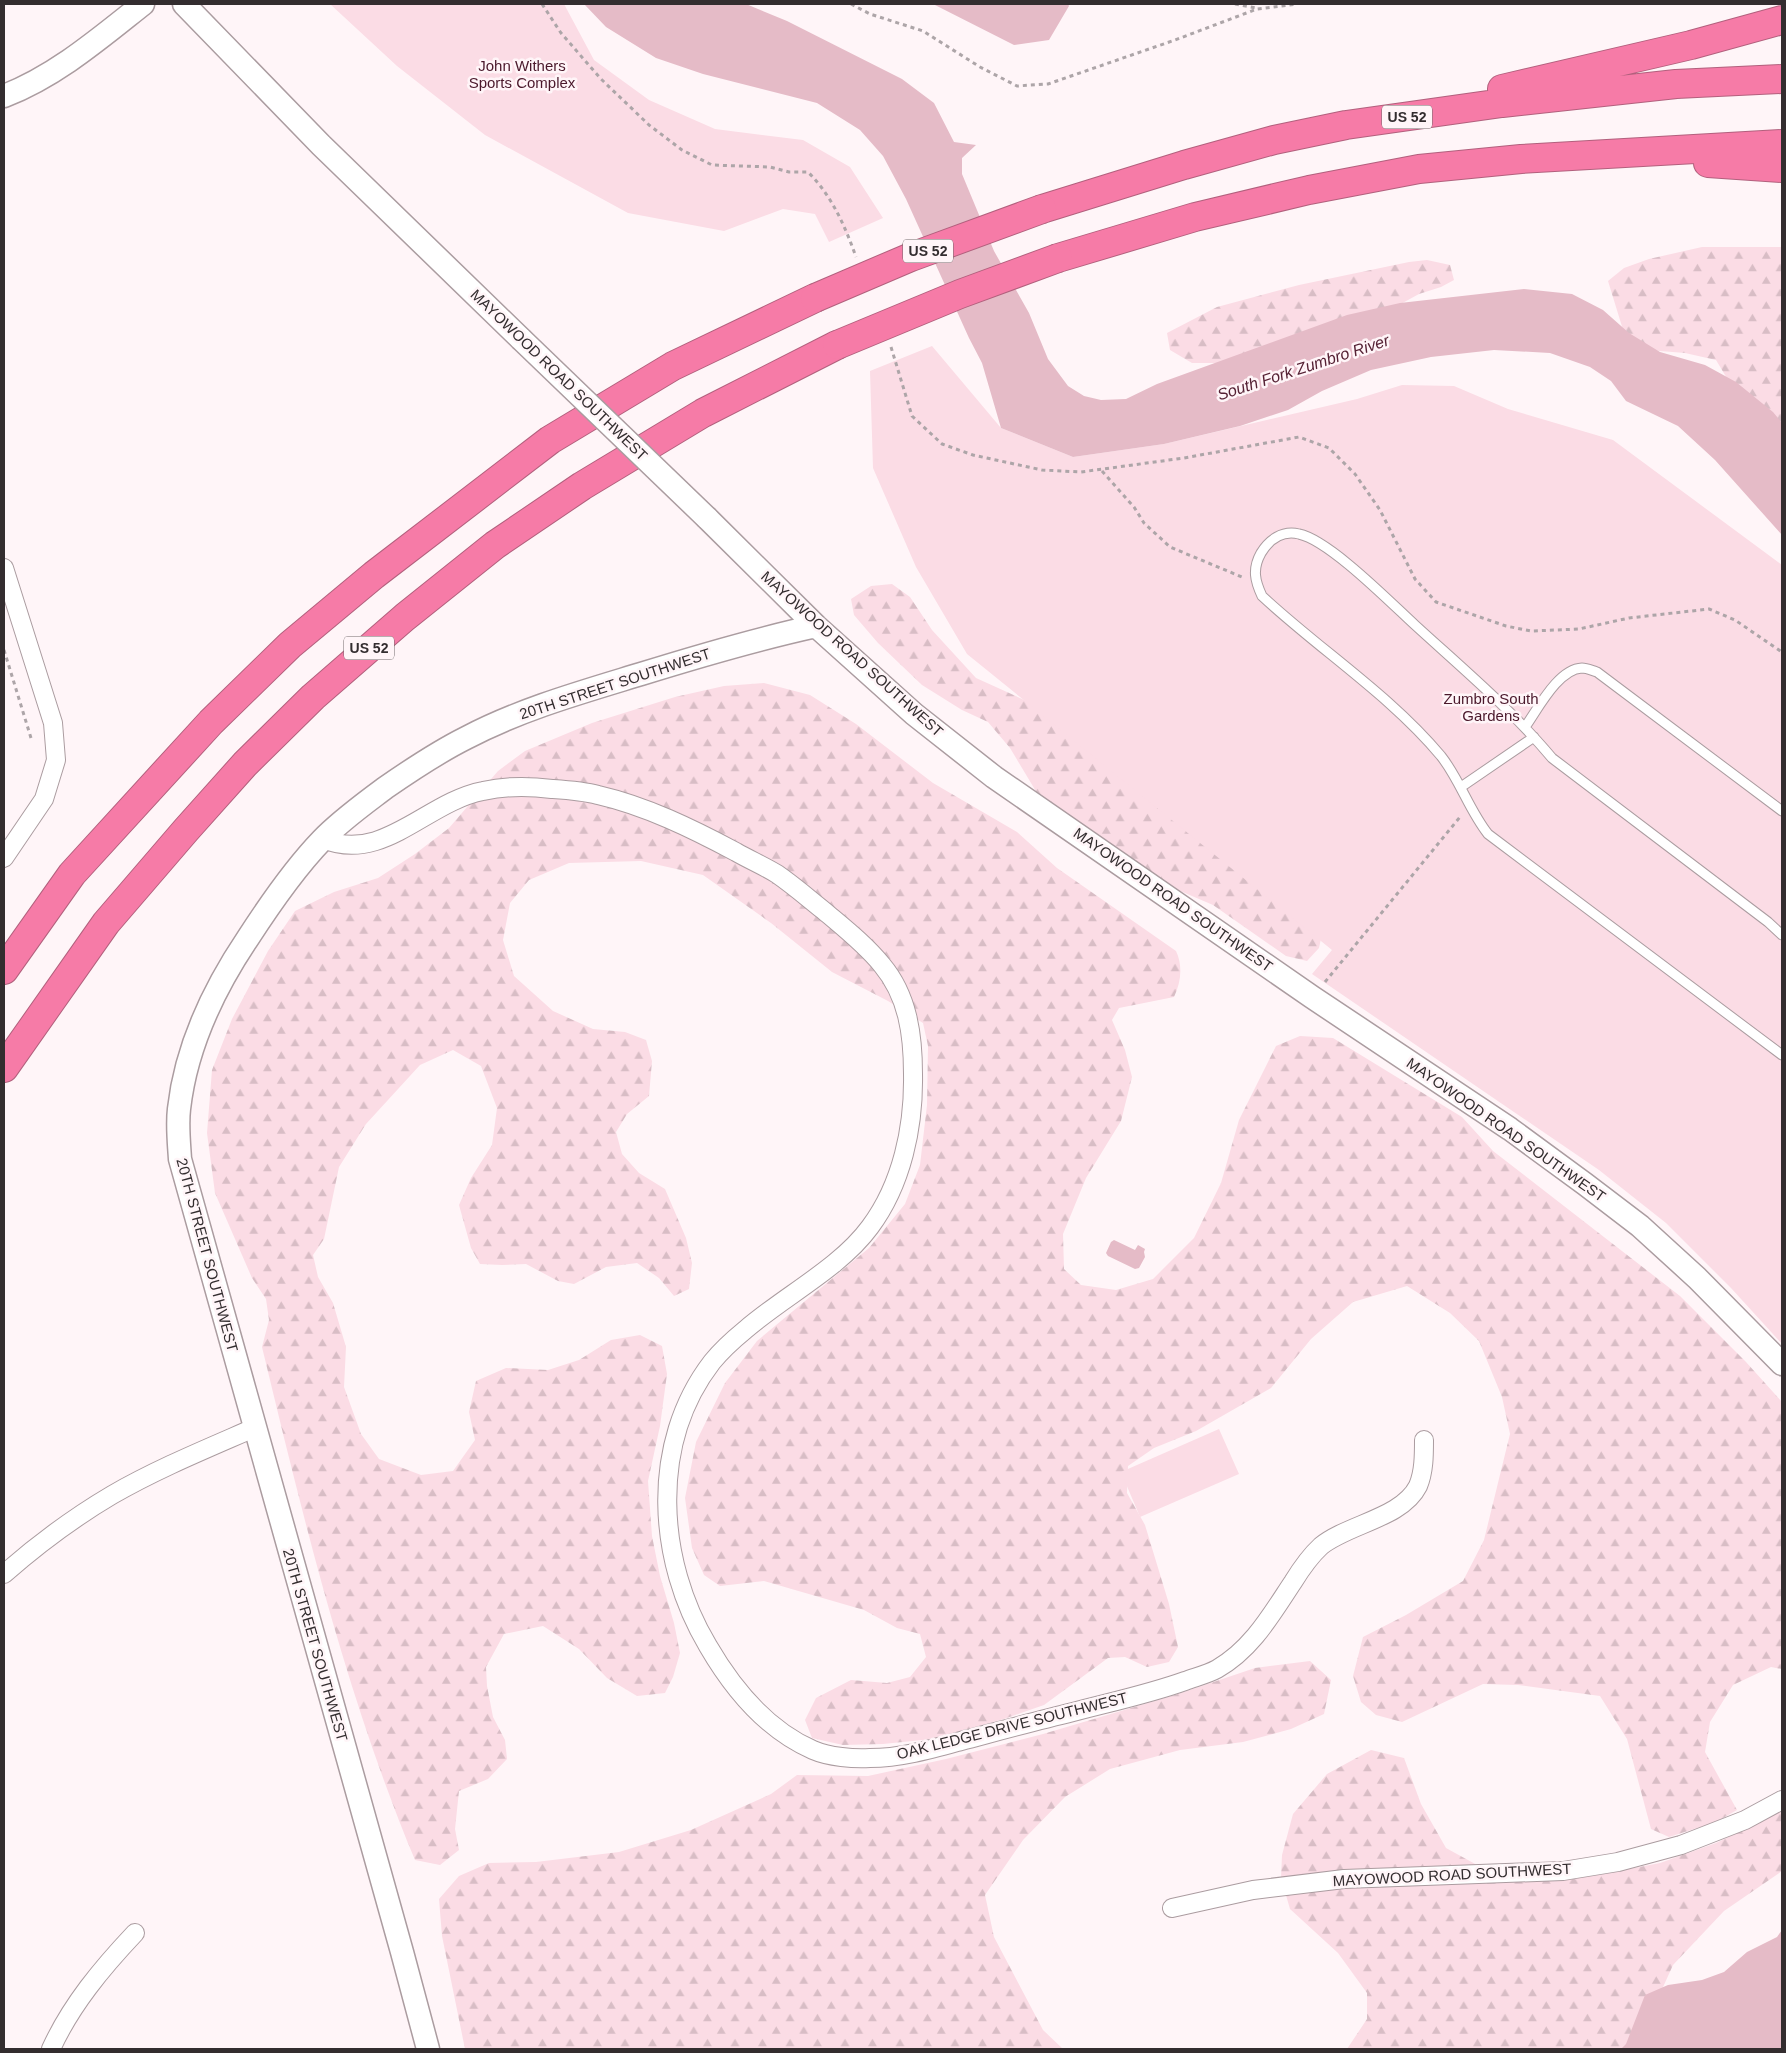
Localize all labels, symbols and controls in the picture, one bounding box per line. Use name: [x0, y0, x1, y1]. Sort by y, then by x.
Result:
park label: John Withers Sports Complex: [469, 57, 576, 91]
road number: US 52: [1382, 105, 1432, 128]
road number: US 52: [903, 240, 953, 262]
street label: MAYOWOOD ROAD SOUTHWEST: [468, 286, 651, 464]
water label: South Fork Zumbro River: [1215, 331, 1392, 403]
street label: MAYOWOOD ROAD SOUTHWEST: [758, 567, 947, 740]
road number: US 52: [344, 636, 394, 660]
street label: 20TH STREET SOUTHWEST: [517, 645, 712, 722]
park label: Zumbro South Gardens: [1443, 690, 1539, 724]
street label: MAYOWOOD ROAD SOUTHWEST: [1071, 824, 1276, 975]
street label: MAYOWOOD ROAD SOUTHWEST: [1404, 1054, 1609, 1205]
street label: 20TH STREET SOUTHWEST: [173, 1156, 242, 1354]
street label: 20TH STREET SOUTHWEST: [280, 1547, 351, 1743]
street label: OAK LEDGE DRIVE SOUTHWEST: [895, 1689, 1129, 1762]
street label: MAYOWOOD ROAD SOUTHWEST: [1332, 1860, 1572, 1889]

